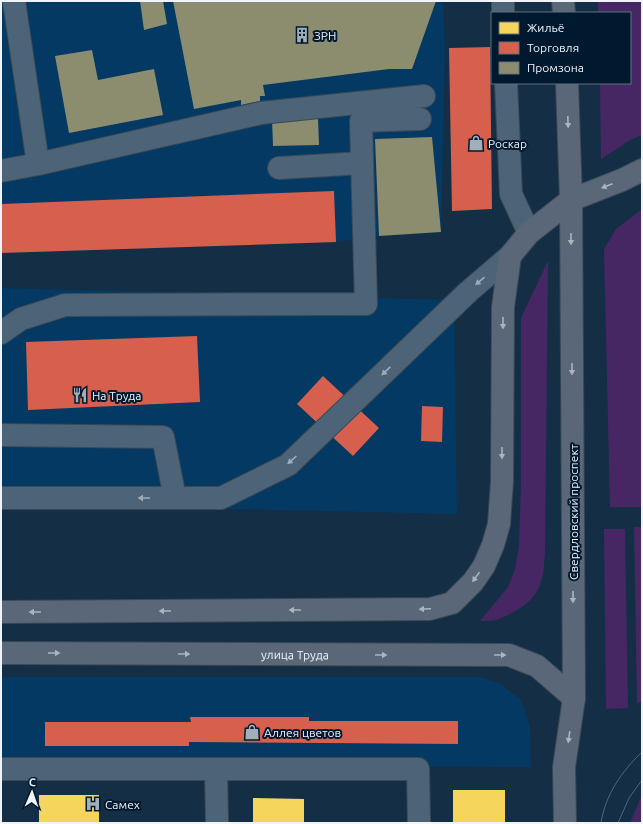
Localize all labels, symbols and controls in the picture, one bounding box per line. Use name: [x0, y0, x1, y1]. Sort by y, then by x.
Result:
legend: [491, 12, 631, 84]
text: Жильё: [527, 21, 564, 34]
building icon: ЗРН: [293, 26, 311, 44]
place label: ЗРН: [314, 29, 336, 42]
text: Торговля: [527, 41, 579, 54]
text: Промзона: [527, 61, 584, 74]
one-way arrow: [565, 116, 571, 129]
shop icon: Роскар: [467, 134, 485, 152]
place label: Роскар: [488, 137, 527, 150]
one-way arrow: [601, 184, 613, 190]
one-way arrow: [568, 233, 574, 246]
one-way arrow: [475, 277, 486, 286]
one-way arrow: [500, 317, 506, 330]
one-way arrow: [569, 363, 575, 376]
one-way arrow: [381, 366, 391, 375]
restaurant icon: На Труда: [71, 386, 89, 404]
place label: На Труда: [92, 389, 141, 402]
street label: Свердловский проспект: [567, 443, 580, 580]
one-way arrow: [499, 447, 505, 460]
one-way arrow: [287, 456, 297, 465]
one-way arrow: [137, 495, 150, 501]
one-way arrow: [472, 572, 480, 583]
one-way arrow: [570, 591, 576, 604]
one-way arrow: [418, 606, 431, 612]
one-way arrow: [288, 607, 301, 613]
one-way arrow: [158, 608, 171, 614]
one-way arrow: [28, 609, 41, 615]
street label: улица Труда: [261, 648, 329, 661]
one-way arrow: [48, 650, 61, 656]
one-way arrow: [178, 651, 191, 657]
one-way arrow: [375, 652, 388, 658]
one-way arrow: [494, 652, 507, 658]
shop icon: Аллея цветов: [243, 723, 261, 741]
place label: Аллея цветов: [264, 726, 341, 739]
one-way arrow: [566, 731, 572, 743]
north arrow: [12, 772, 52, 812]
text: С: [29, 776, 36, 788]
hospital icon: Самех: [84, 795, 102, 813]
place label: Самех: [105, 798, 140, 811]

